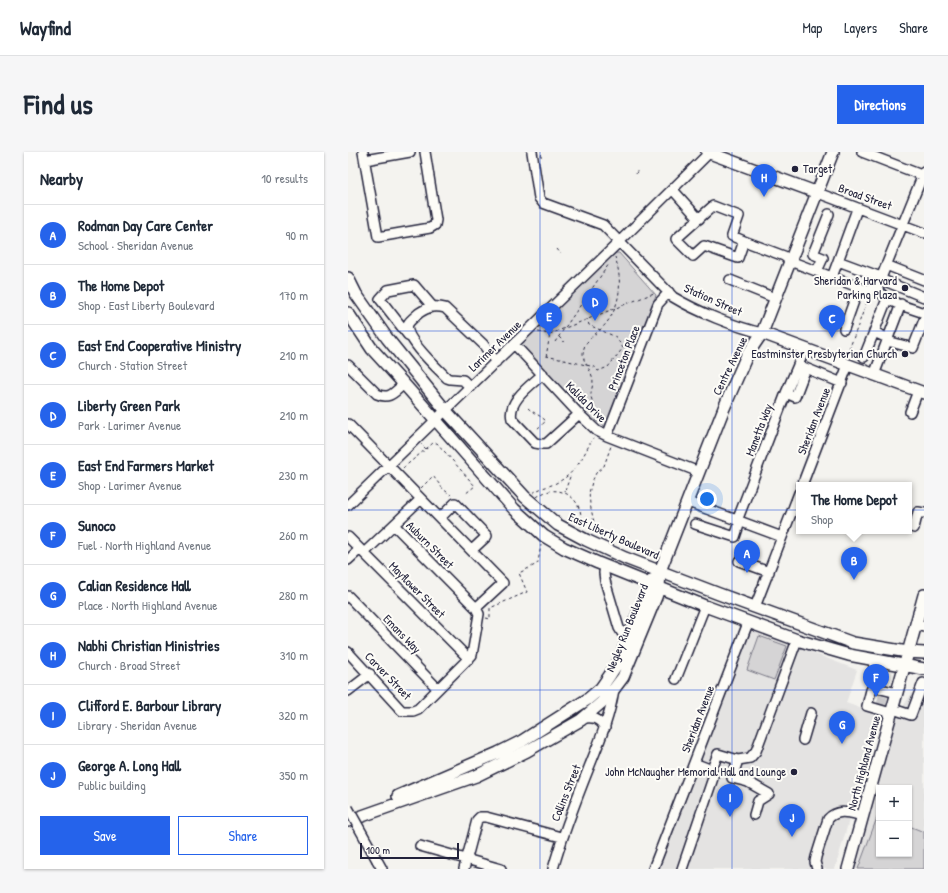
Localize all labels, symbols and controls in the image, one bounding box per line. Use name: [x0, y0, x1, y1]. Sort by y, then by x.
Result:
text: Wayfind: [20, 15, 71, 41]
text: Map: [802, 18, 822, 37]
text: Layers: [844, 18, 877, 37]
text: Share: [899, 18, 928, 37]
text: Find us: [24, 85, 93, 123]
button: Directions: [837, 85, 924, 124]
place label: Target: [803, 160, 833, 177]
pin: H: [751, 164, 777, 197]
marker: Target: [790, 164, 800, 174]
text: Nearby: [40, 167, 83, 190]
text: 10 results: [261, 169, 308, 187]
street label: Broad Street: [836, 179, 895, 214]
text: Rodman Day Care Center: [78, 215, 213, 236]
text: A: [50, 226, 56, 244]
text: 90 m: [286, 226, 308, 244]
text: School · Sheridan Avenue: [78, 236, 194, 254]
place label: Sheridan & Harvard Parking Plaza: [814, 272, 897, 303]
text: The Home Depot: [78, 275, 164, 296]
street label: Station Street: [681, 279, 746, 320]
marker: Sheridan & Harvard Parking Plaza: [900, 283, 910, 293]
text: B: [50, 286, 56, 304]
text: 170 m: [279, 286, 308, 304]
pin: D: [582, 288, 608, 321]
text: Shop · East Liberty Boulevard: [78, 296, 214, 314]
pin: E: [536, 303, 562, 336]
pin: C: [819, 305, 845, 338]
street label: Larimer Avenue: [465, 316, 525, 375]
street label: Princeton Place: [603, 323, 644, 393]
street label: Centre Avenue: [708, 333, 751, 398]
text: East End Cooperative Ministry: [78, 335, 241, 356]
place label: Eastminster Presbyterian Church: [751, 345, 897, 362]
text: C: [49, 346, 57, 364]
text: 210 m: [280, 346, 308, 364]
marker: Eastminster Presbyterian Church: [900, 349, 910, 359]
text: Church · Station Street: [78, 356, 187, 374]
street label: Kalida Drive: [562, 377, 611, 426]
street label: Sheridan Avenue: [793, 385, 834, 457]
text: Liberty Green Park: [78, 395, 180, 416]
street label: Manetta Way: [741, 401, 776, 459]
text: D: [50, 406, 56, 424]
text: 210 m: [280, 406, 308, 424]
text: Park · Larimer Avenue: [78, 416, 181, 434]
text: East End Farmers Market: [78, 455, 214, 476]
text: E: [50, 466, 56, 484]
text: 230 m: [278, 466, 308, 484]
text: Shop · Larimer Avenue: [78, 476, 182, 494]
popup: [796, 482, 912, 534]
your location: [697, 489, 717, 509]
text: The Home Depot: [811, 489, 897, 510]
street label: East Liberty Boulevard: [566, 508, 662, 563]
text: Shop: [811, 510, 833, 528]
text: Sunoco: [78, 515, 116, 536]
street label: Auburn Street: [403, 517, 459, 573]
text: F: [51, 526, 55, 544]
text: 260 m: [279, 526, 308, 544]
text: Fuel · North Highland Avenue: [78, 536, 211, 554]
pin: A: [734, 540, 760, 573]
pin: B: [841, 547, 867, 580]
street label: Mayflower Street: [385, 558, 450, 622]
text: Calian Residence Hall: [78, 575, 191, 596]
street label: Negley Run Boulevard: [601, 581, 652, 674]
text: G: [50, 586, 56, 604]
text: 280 m: [279, 586, 308, 604]
text: Place · North Highland Avenue: [78, 596, 217, 614]
street label: Emans Way: [380, 610, 425, 657]
text: Nabhi Christian Ministries: [78, 635, 219, 656]
text: H: [50, 646, 56, 664]
text: 310 m: [280, 646, 308, 664]
street label: Carver Street: [361, 648, 416, 704]
text: Church · Broad Street: [78, 656, 180, 674]
pin: F: [863, 664, 889, 697]
street label: Sheridan Avenue: [677, 683, 718, 755]
text: Clifford E. Barbour Library: [78, 695, 221, 716]
text: I: [51, 706, 55, 724]
text: 320 m: [278, 706, 308, 724]
pin: G: [829, 711, 855, 744]
street label: North Highland Avenue: [843, 713, 884, 812]
text: Library · Sheridan Avenue: [78, 716, 197, 734]
text: George A. Long Hall: [78, 755, 181, 776]
street label: Collins Street: [546, 761, 585, 824]
place label: John McNaugher Memorial Hall and Lounge: [605, 763, 786, 780]
text: J: [51, 766, 55, 784]
text: 350 m: [279, 766, 308, 784]
marker: John McNaugher Memorial Hall and Lounge: [789, 767, 799, 777]
text: Public building: [78, 776, 146, 794]
pin: I: [717, 784, 743, 817]
map controls: [876, 785, 912, 857]
button: +: [876, 785, 912, 821]
pin: J: [779, 804, 805, 837]
button: Save: [40, 816, 170, 855]
button: Share: [178, 816, 308, 855]
button: −: [876, 821, 912, 857]
scale bar: [360, 841, 459, 860]
text: 100 m: [366, 843, 390, 857]

